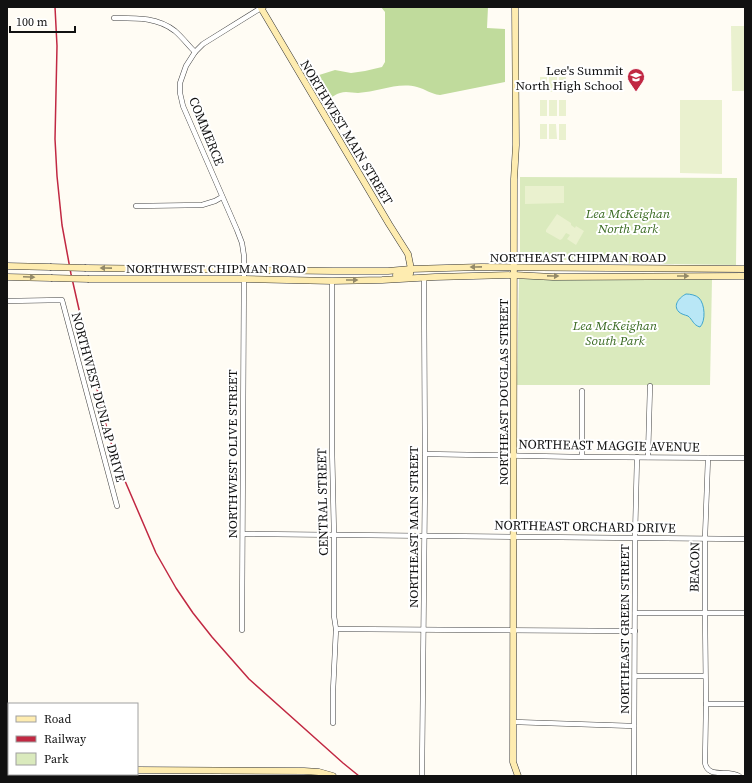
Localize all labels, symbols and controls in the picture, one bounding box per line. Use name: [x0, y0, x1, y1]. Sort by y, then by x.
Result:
scale bar: [10, 8, 75, 34]
text: 100 m: [16, 14, 48, 30]
street label: NORTHWEST MAIN STREET: [297, 57, 397, 208]
place label: Lee's Summit North High School: [515, 62, 624, 94]
school or university icon: Lee's Summit North High School: [626, 67, 646, 92]
street label: COMMERCE: [185, 94, 228, 168]
park label: Lea McKeighan North Park: [585, 205, 671, 237]
street label: NORTHEAST CHIPMAN ROAD: [490, 249, 666, 266]
street label: NORTHWEST CHIPMAN ROAD: [126, 260, 306, 277]
one-way arrow: [470, 264, 482, 271]
one-way arrow: [99, 265, 112, 271]
one-way arrow: [547, 273, 559, 280]
one-way arrow: [677, 273, 690, 279]
one-way arrow: [23, 274, 36, 280]
one-way arrow: [346, 277, 359, 283]
street label: NORTHEAST DOUGLAS STREET: [495, 299, 512, 485]
street label: NORTHWEST DUNLAP DRIVE: [68, 310, 129, 484]
park label: Lea McKeighan South Park: [572, 317, 658, 349]
street label: NORTHWEST OLIVE STREET: [224, 369, 241, 539]
street label: NORTHEAST MAGGIE AVENUE: [518, 435, 700, 456]
street label: NORTHEAST MAIN STREET: [405, 446, 422, 608]
street label: CENTRAL STREET: [313, 448, 332, 556]
street label: NORTHEAST ORCHARD DRIVE: [494, 516, 676, 537]
street label: BEACON: [686, 541, 703, 592]
street label: NORTHEAST GREEN STREET: [616, 544, 633, 714]
legend: [8, 703, 138, 775]
text: Road: [44, 711, 71, 727]
text: Railway: [44, 731, 87, 747]
text: Park: [44, 751, 69, 767]

